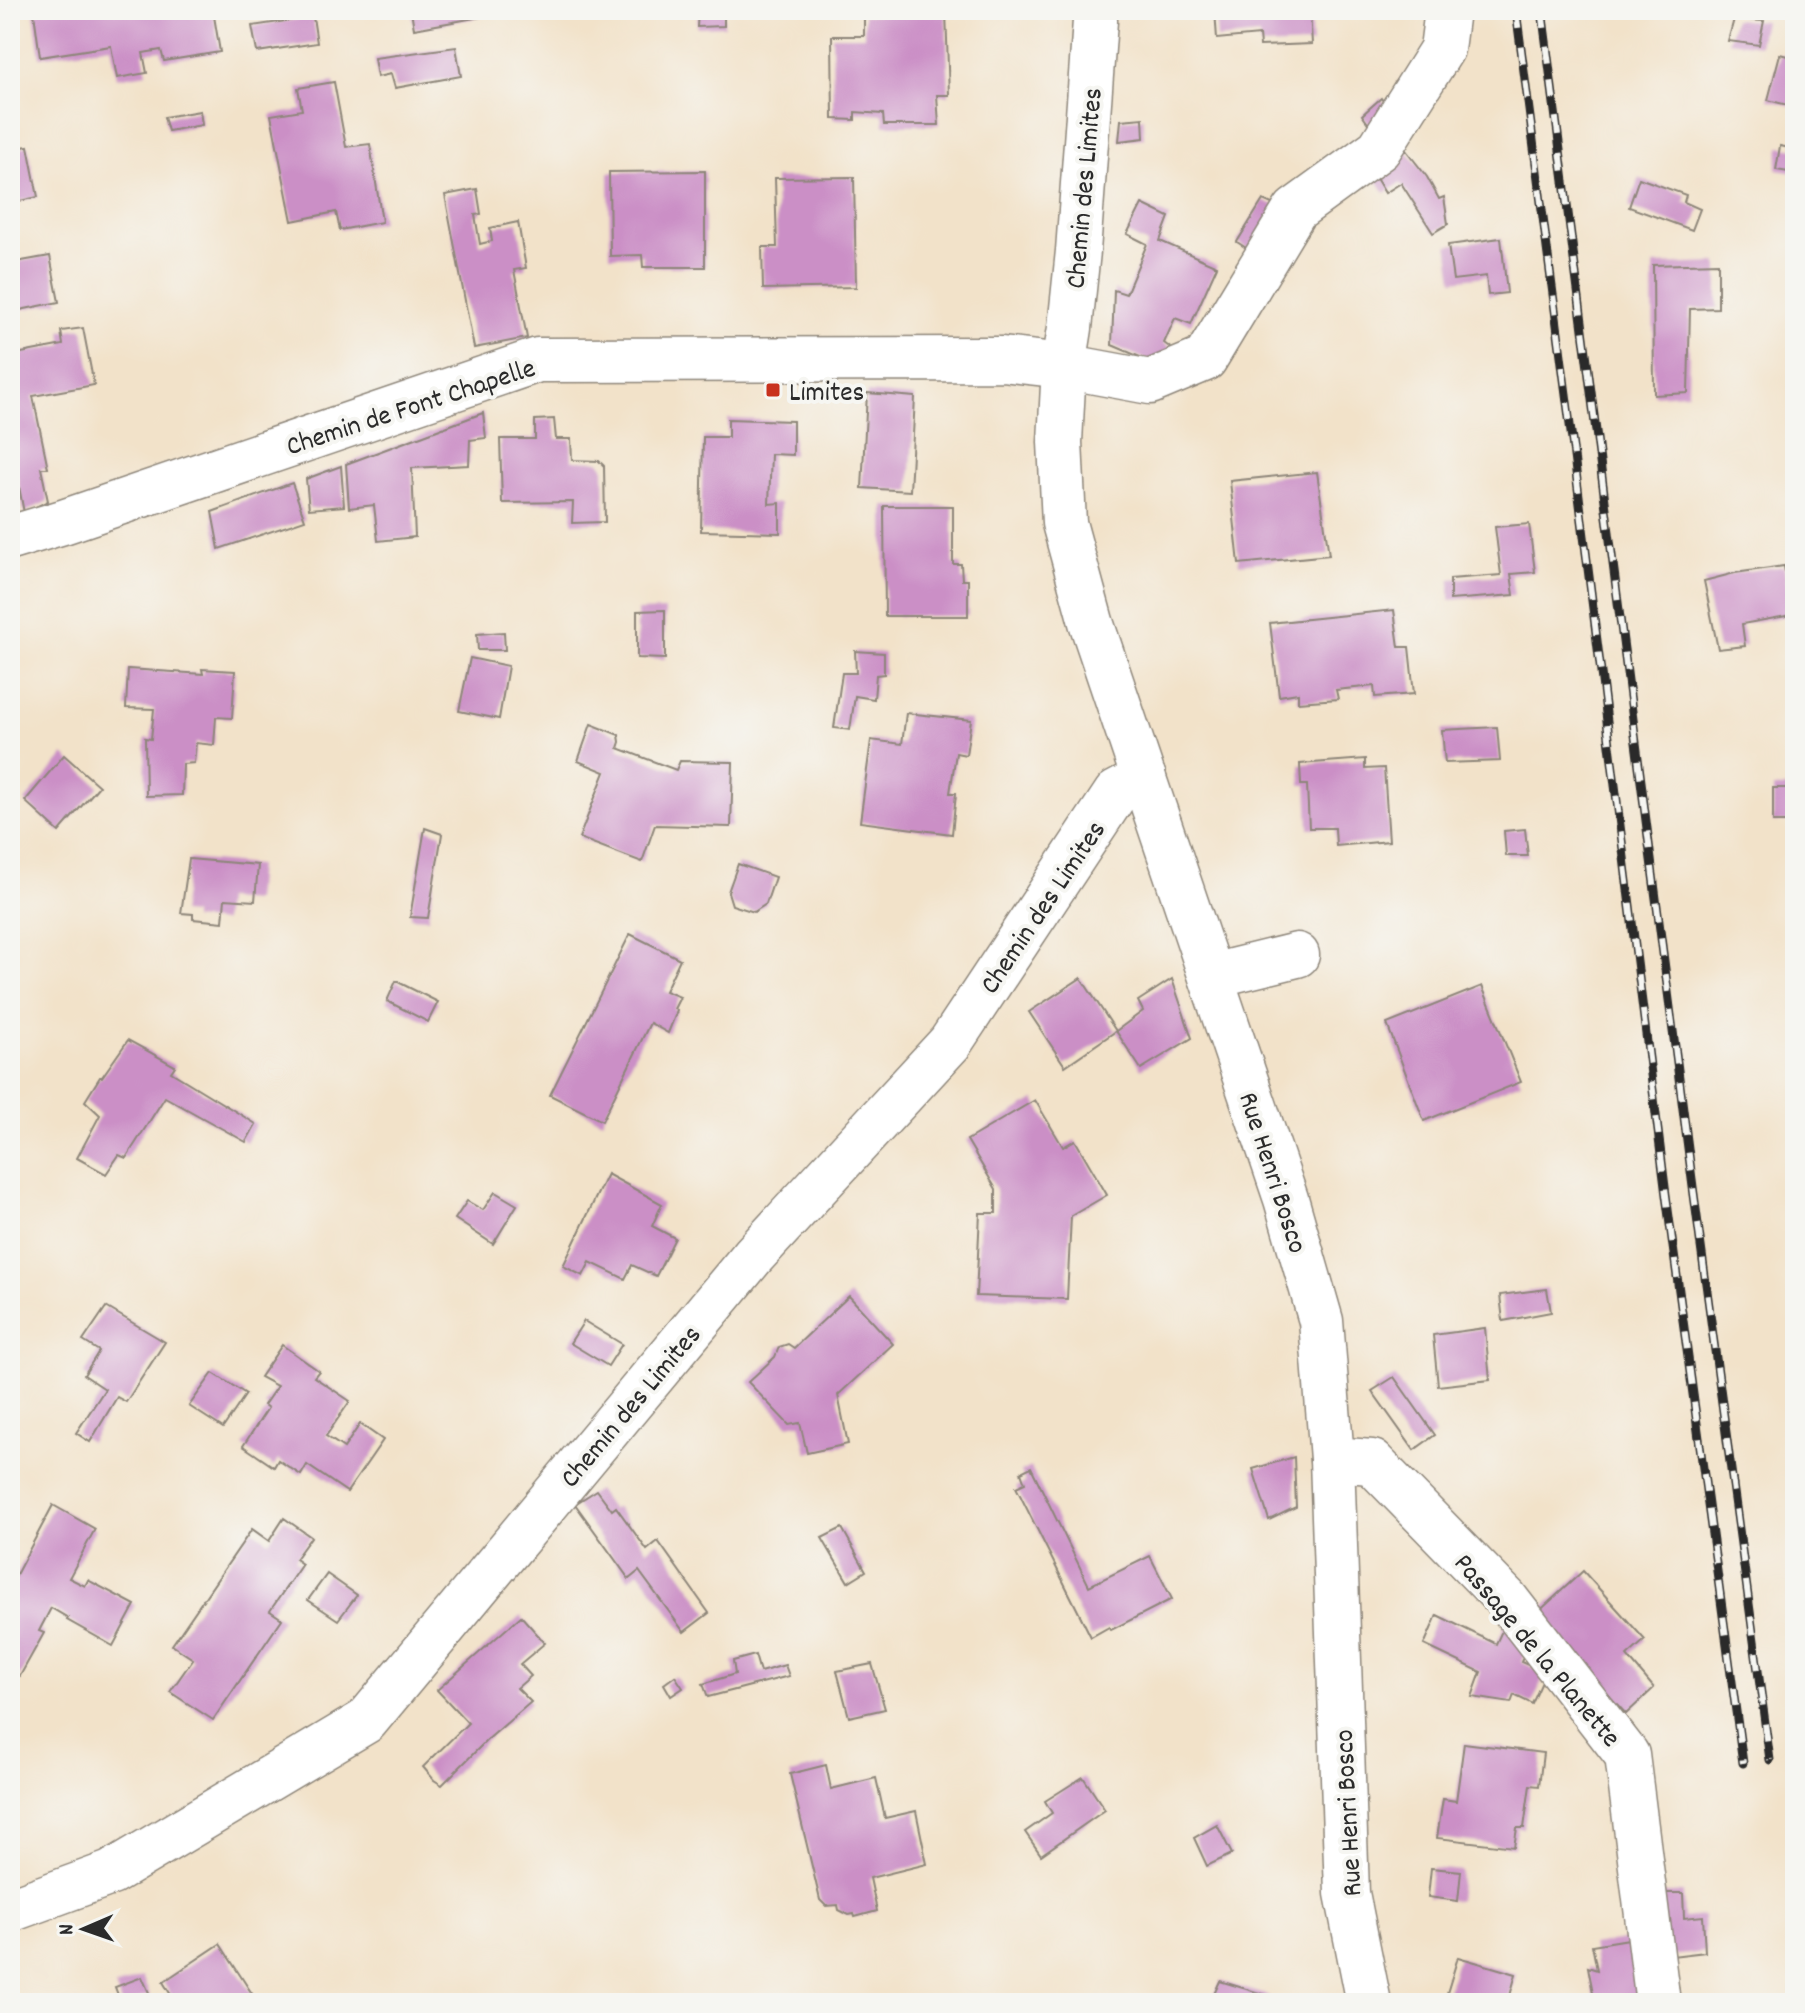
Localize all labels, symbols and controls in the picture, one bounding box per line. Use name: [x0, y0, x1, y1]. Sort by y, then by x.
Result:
street label: Chemin des Limites: [1058, 86, 1116, 291]
street label: Chemin de Font Chapelle: [282, 351, 541, 469]
place label: Limites: [789, 375, 864, 415]
marker: Limites: [764, 381, 782, 399]
street label: Chemin des Limites: [972, 814, 1118, 1004]
street label: Rue Henri Bosco: [1225, 1088, 1315, 1259]
street label: Chemin des Limites: [553, 1318, 713, 1498]
street label: Passage de la Planette: [1442, 1547, 1628, 1758]
street label: Rue Henri Bosco: [1327, 1728, 1375, 1897]
north arrow: [44, 1889, 124, 1969]
text: N: [52, 1923, 83, 1936]

